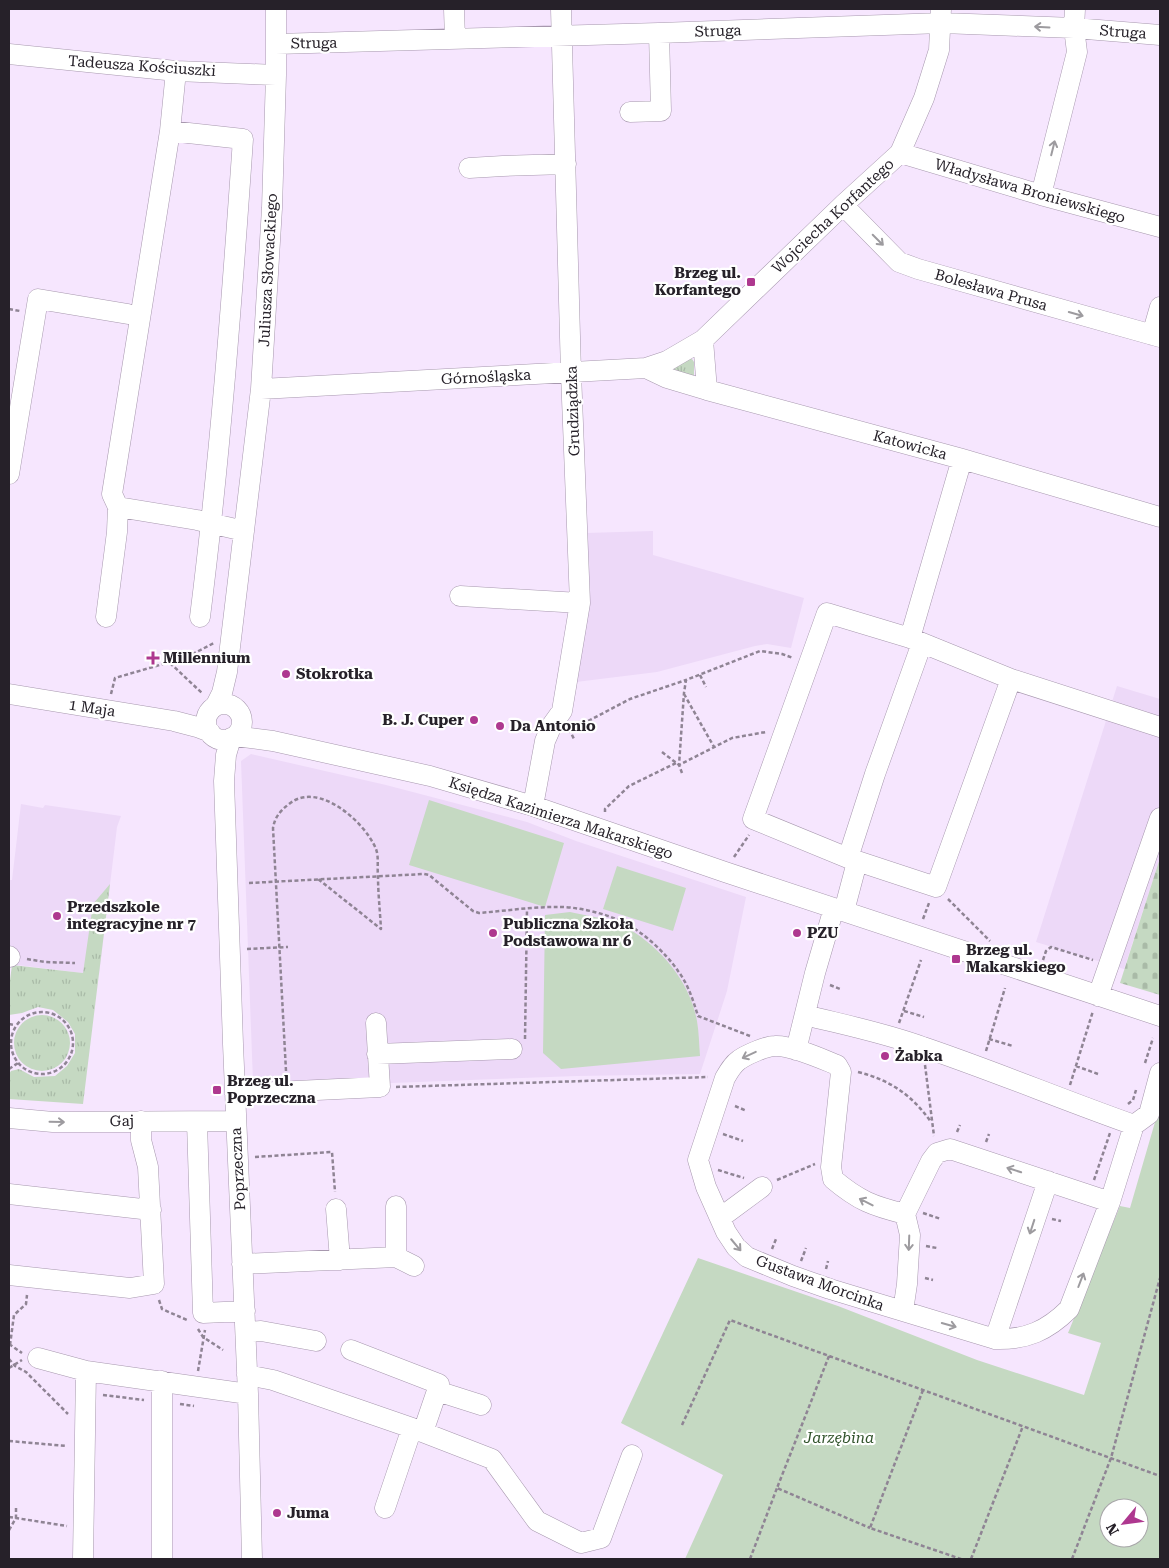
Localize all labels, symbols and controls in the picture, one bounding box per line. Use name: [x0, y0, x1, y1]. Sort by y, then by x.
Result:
street label: Struga: [694, 21, 742, 41]
street label: Struga: [1099, 21, 1147, 43]
one-way arrow: [1034, 22, 1050, 32]
street label: Struga: [290, 34, 338, 52]
street label: Tadeusza Kościuszki: [68, 52, 217, 80]
one-way arrow: [1049, 140, 1058, 156]
street label: Wojciecha Korfantego: [768, 155, 898, 277]
street label: Władysława Broniewskiego: [933, 155, 1127, 227]
street label: Juliusza Słowackiego: [255, 193, 281, 347]
one-way arrow: [871, 234, 884, 246]
place label: Brzeg ul. Korfantego: [655, 264, 741, 299]
street label: Bolesława Prusa: [933, 265, 1049, 315]
marker: Brzeg ul. Korfantego: [745, 276, 757, 288]
one-way arrow: [1067, 309, 1083, 319]
street label: Grudziądzka: [562, 365, 584, 457]
street label: Górnośląska: [440, 366, 532, 388]
street label: Katowicka: [871, 427, 949, 463]
place label: Millennium: [163, 649, 251, 667]
marker: Millennium: [147, 652, 159, 664]
place label: Stokrotka: [296, 665, 373, 683]
marker: Stokrotka: [280, 668, 292, 680]
street label: 1 Maja: [67, 695, 117, 721]
place label: B. J. Cuper: [382, 711, 464, 729]
marker: B. J. Cuper: [468, 714, 480, 726]
place label: Da Antonio: [510, 717, 596, 735]
marker: Da Antonio: [494, 720, 506, 732]
street label: Księdza Kazimierza Makarskiego: [447, 773, 675, 863]
place label: Przedszkole integracyjne nr 7: [67, 898, 196, 933]
marker: Przedszkole integracyjne nr 7: [51, 910, 63, 922]
place label: Publiczna Szkoła Podstawowa nr 6: [503, 915, 634, 950]
place label: PZU: [807, 924, 839, 942]
marker: Publiczna Szkoła Podstawowa nr 6: [487, 927, 499, 939]
marker: PZU: [791, 927, 803, 939]
place label: Brzeg ul. Makarskiego: [966, 941, 1066, 976]
marker: Brzeg ul. Makarskiego: [950, 953, 962, 965]
place label: Żabka: [895, 1047, 943, 1065]
one-way arrow: [742, 1050, 757, 1060]
marker: Żabka: [879, 1050, 891, 1062]
place label: Brzeg ul. Poprzeczna: [227, 1072, 316, 1107]
marker: Brzeg ul. Poprzeczna: [211, 1084, 223, 1096]
street label: Gaj: [110, 1112, 134, 1130]
one-way arrow: [49, 1117, 65, 1127]
street label: Poprzeczna: [227, 1127, 249, 1211]
one-way arrow: [1007, 1164, 1023, 1174]
one-way arrow: [859, 1197, 874, 1206]
one-way arrow: [1027, 1219, 1037, 1235]
one-way arrow: [904, 1235, 914, 1251]
one-way arrow: [730, 1238, 741, 1251]
street label: Gustawa Morcinka: [753, 1251, 887, 1315]
one-way arrow: [1077, 1272, 1086, 1288]
one-way arrow: [941, 1321, 957, 1331]
park label: Jarzębina: [803, 1429, 874, 1447]
north arrow: [1099, 1498, 1149, 1548]
place label: Juma: [287, 1504, 329, 1522]
marker: Juma: [271, 1507, 283, 1519]
text: N: [1103, 1521, 1122, 1538]

